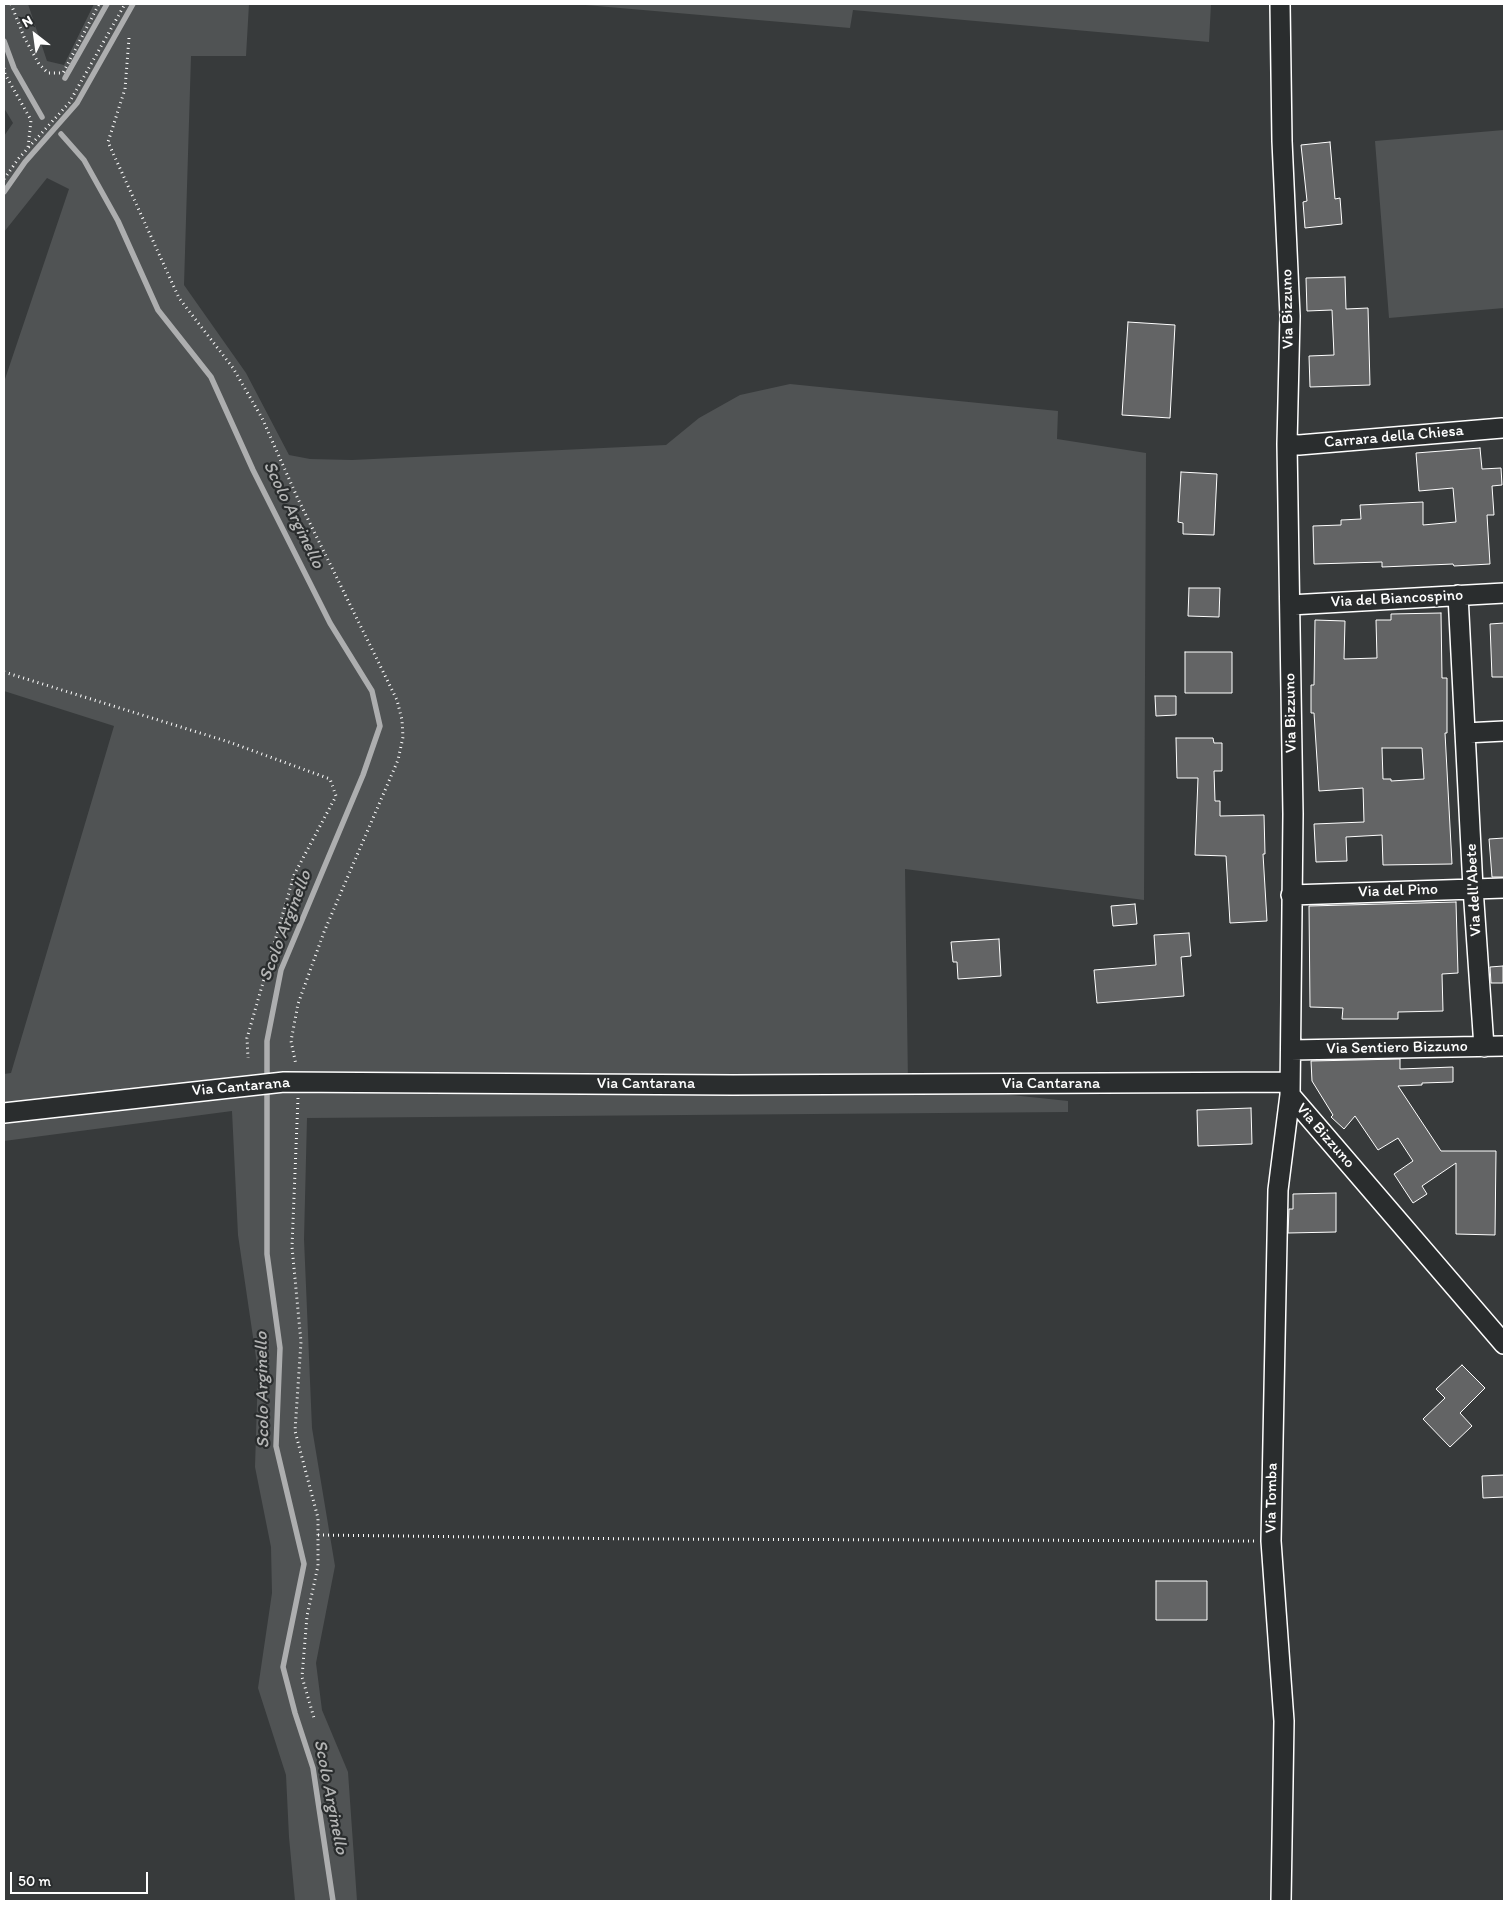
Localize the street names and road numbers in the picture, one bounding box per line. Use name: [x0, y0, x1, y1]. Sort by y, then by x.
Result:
street label: Via Bizzuno: [1278, 269, 1298, 349]
street label: Carrara della Chiesa: [1323, 421, 1465, 453]
street label: Via del Biancospino: [1330, 586, 1464, 612]
street label: Via Bizzuno: [1281, 673, 1301, 753]
street label: Via dell'Abete: [1462, 843, 1486, 937]
street label: Via del Pino: [1358, 880, 1438, 902]
street label: Via Sentiero Bizzuno: [1326, 1037, 1468, 1059]
street label: Via Cantarana: [191, 1073, 291, 1101]
street label: Via Cantarana: [597, 1074, 695, 1094]
street label: Via Cantarana: [1002, 1074, 1100, 1094]
street label: Via Bizzuno: [1291, 1099, 1359, 1173]
street label: Via Tomba: [1262, 1463, 1282, 1533]

